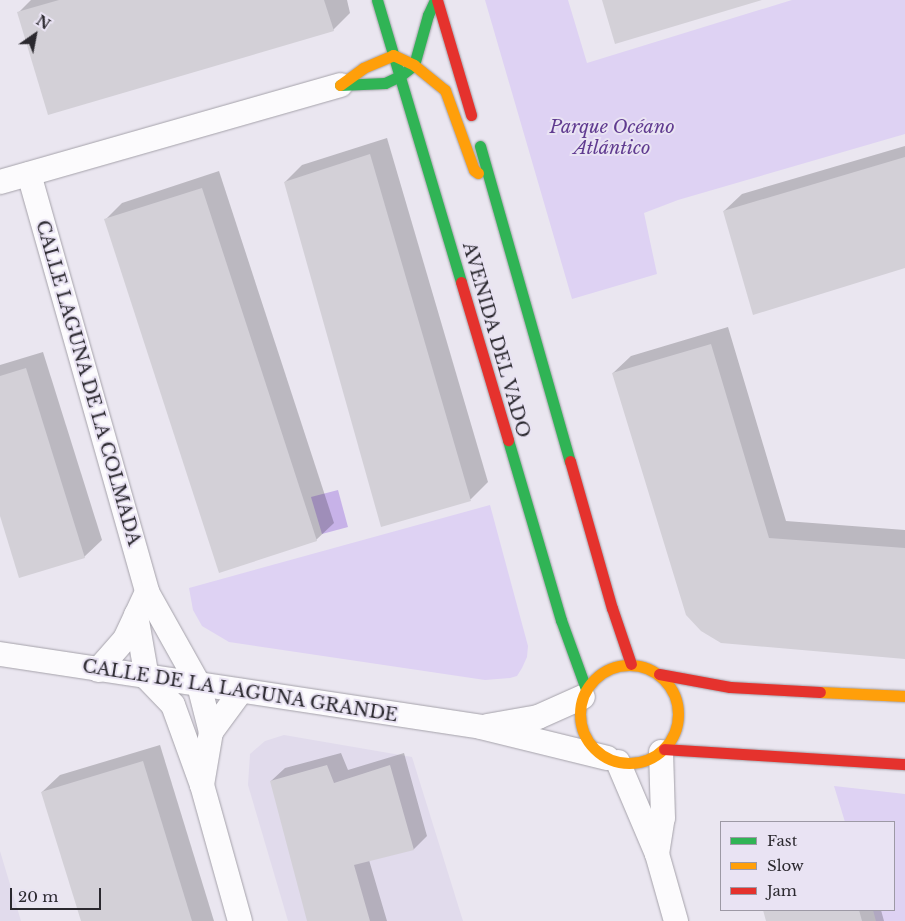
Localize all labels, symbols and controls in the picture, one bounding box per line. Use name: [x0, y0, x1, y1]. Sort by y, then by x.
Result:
north arrow: [10, 10, 60, 60]
text: N: [33, 11, 54, 34]
park label: Parque Océano Atlántico: [549, 117, 675, 160]
street label: CALLE LAGUNA DE LA COLMADA: [31, 217, 145, 549]
street label: AVENIDA DEL VADO: [457, 239, 535, 441]
street label: CALLE DE LA LAGUNA GRANDE: [80, 655, 400, 727]
legend: [720, 821, 895, 911]
text: Fast: [767, 831, 797, 850]
text: Slow: [767, 856, 804, 875]
scale bar: [12, 878, 104, 910]
text: Jam: [767, 881, 797, 900]
text: 20 m: [18, 887, 58, 906]

